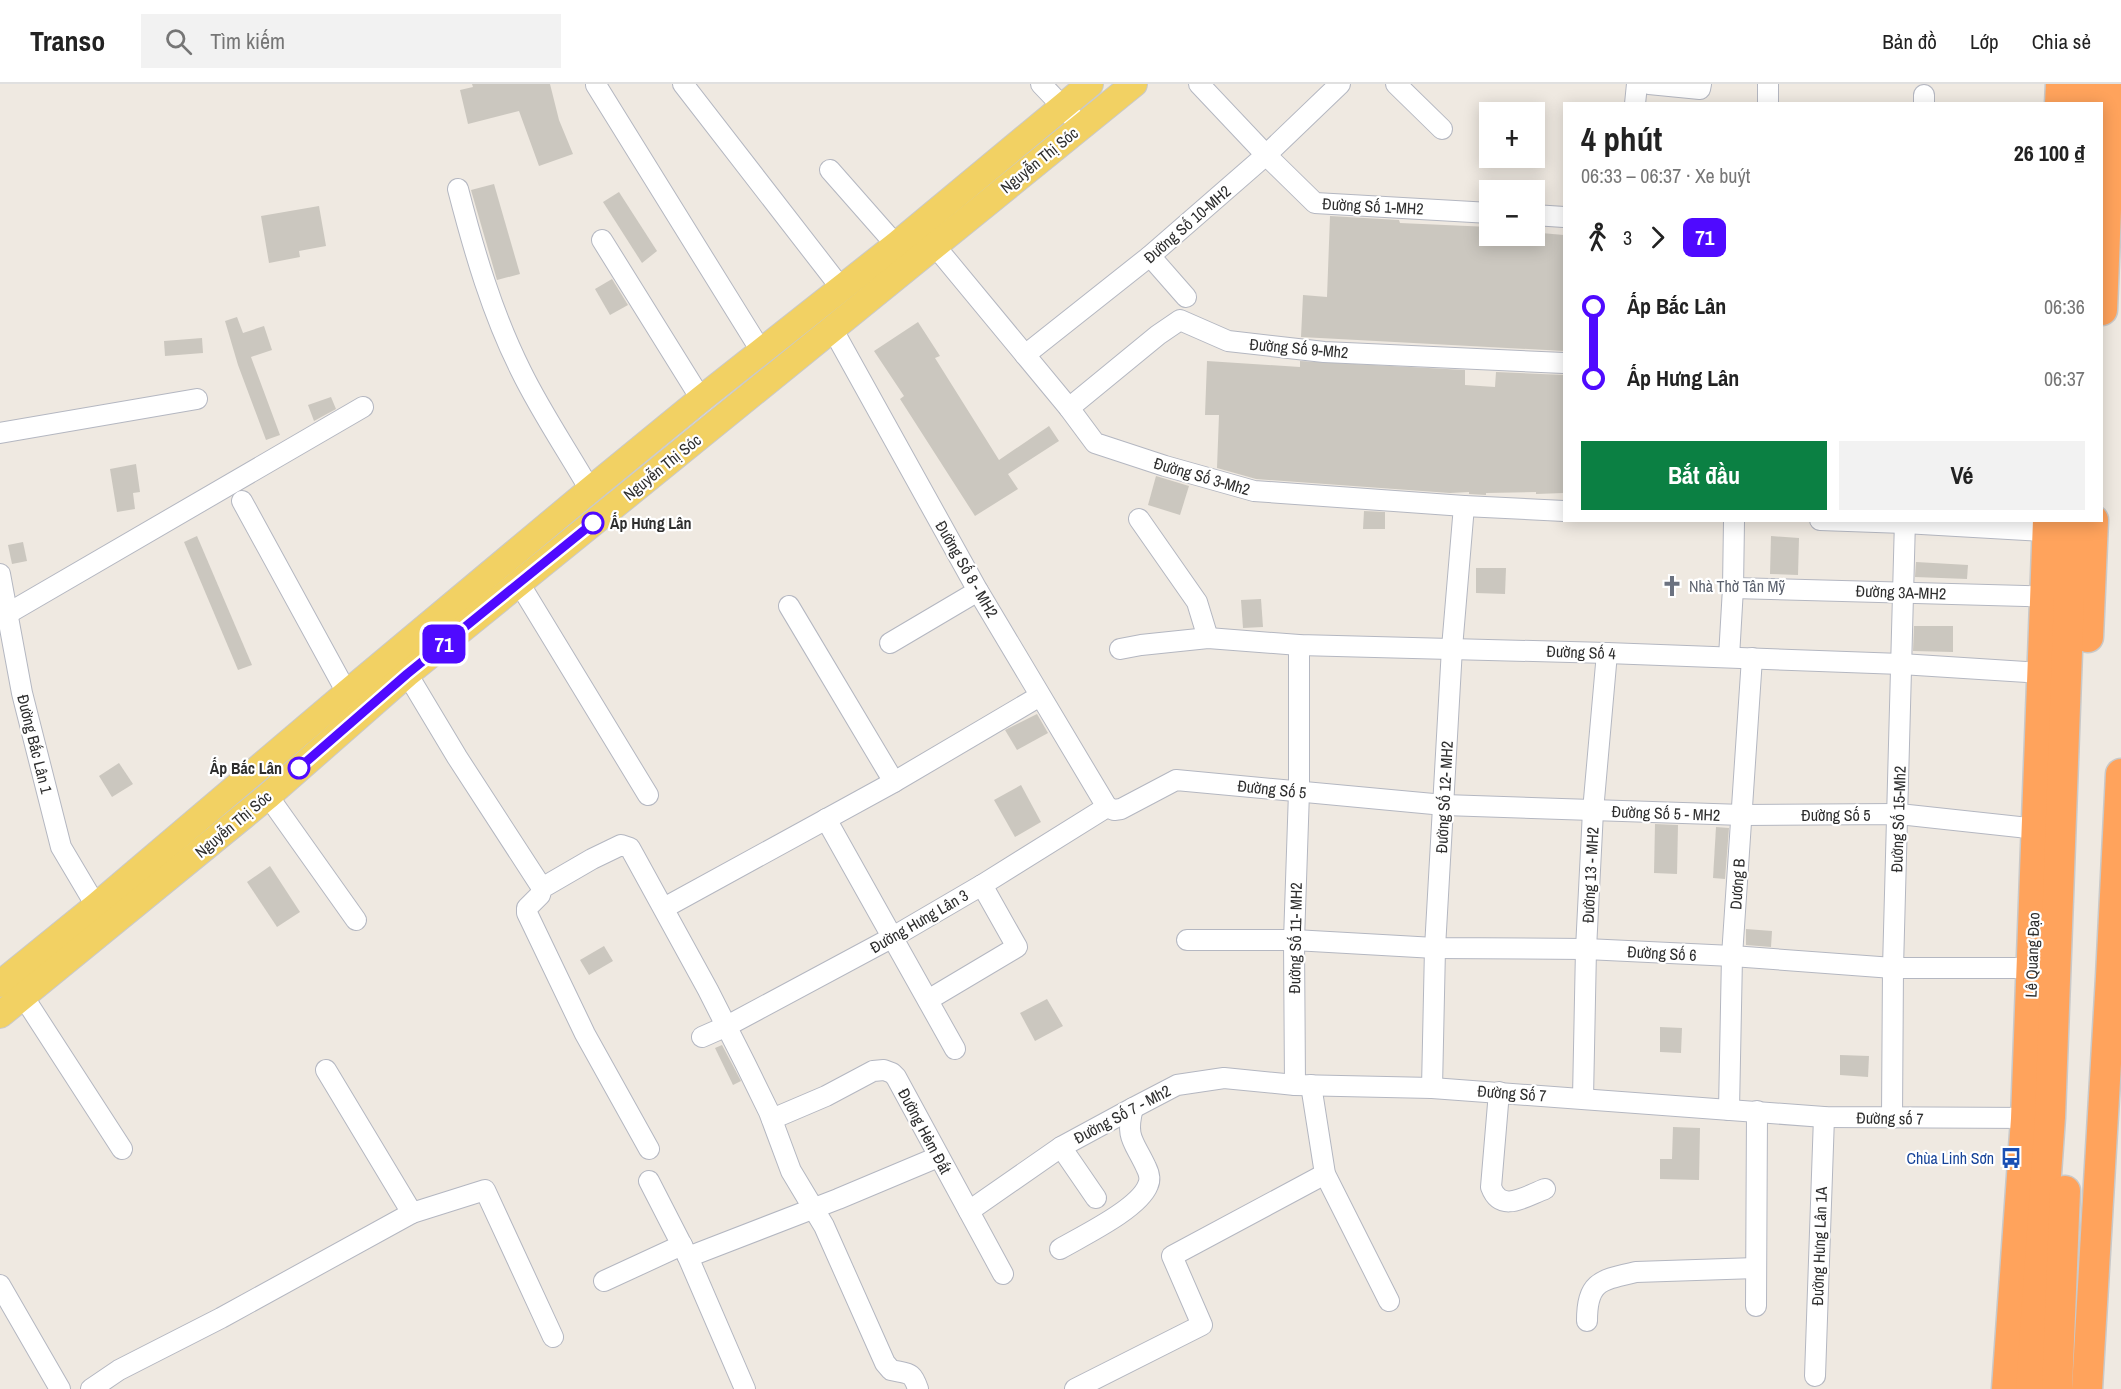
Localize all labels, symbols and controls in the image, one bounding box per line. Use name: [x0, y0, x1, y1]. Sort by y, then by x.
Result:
search box: [141, 14, 561, 68]
text: Transo: [30, 22, 105, 60]
icon: search: [162, 25, 195, 58]
text: Tìm kiếm: [210, 26, 285, 56]
text: Bản đồ: [1882, 27, 1937, 56]
text: Lớp: [1970, 27, 1999, 56]
text: Chia sẻ: [2032, 27, 2091, 56]
map controls: [1479, 102, 1545, 246]
button: +: [1479, 102, 1545, 168]
text: 4 phút: [1581, 117, 1662, 161]
street label: Nguyễn Thị Sóc: [996, 122, 1083, 198]
text: 26 100 ₫: [2014, 138, 2085, 168]
text: 06:33 – 06:37 · Xe buýt: [1581, 162, 1750, 189]
street label: Đường Số 10-MH2: [1139, 180, 1235, 268]
button: −: [1479, 180, 1545, 246]
street label: Đường Số 1-MH2: [1322, 192, 1424, 220]
icon: walk: [1581, 221, 1614, 254]
icon: forward: [1641, 221, 1674, 254]
text: 71: [1695, 223, 1714, 252]
text: 3: [1623, 224, 1632, 251]
text: Ấp Bắc Lân: [1627, 291, 1726, 321]
text: 06:36: [2044, 293, 2085, 320]
street label: Đường Số 9-Mh2: [1249, 333, 1349, 363]
text: Ấp Hưng Lân: [1627, 363, 1739, 393]
text: 06:37: [2044, 365, 2085, 392]
street label: Nguyễn Thị Sóc: [619, 429, 706, 505]
button: Bắt đầu: [1581, 441, 1827, 510]
button: Vé: [1839, 441, 2085, 510]
street label: Đường Số 3-Mh2: [1151, 452, 1253, 500]
marker: Ấp Hưng Lân: [582, 512, 604, 534]
place label: Ấp Hưng Lân: [610, 512, 692, 534]
street label: Đường Số 8 - MH2: [930, 516, 1004, 622]
church icon: Nhà Thờ Tân Mỹ: [1660, 574, 1684, 598]
place label: Nhà Thờ Tân Mỹ: [1689, 575, 1786, 597]
street label: Đường 3A-MH2: [1855, 579, 1947, 605]
line badge: 71: [417, 624, 471, 664]
text: 71: [434, 630, 454, 659]
street label: Đường Số 4: [1546, 640, 1616, 664]
street label: Đường Bắc Lân 1: [12, 692, 58, 797]
street label: Đường Số 12- MH2: [1430, 740, 1458, 854]
place label: Ấp Bắc Lân: [210, 757, 282, 779]
marker: Ấp Bắc Lân: [288, 757, 310, 779]
street label: Đường Số 15-Mh2: [1885, 765, 1911, 873]
street label: Đường Số 5: [1236, 774, 1308, 804]
street label: Nguyễn Thị Sóc: [190, 785, 276, 863]
street label: Đường Số 5 - MH2: [1611, 800, 1721, 826]
street label: Đường Số 5: [1801, 804, 1871, 826]
street label: Đường 13 - MH2: [1576, 826, 1604, 924]
street label: Dương B: [1724, 858, 1750, 910]
street label: Đường Số 11- MH2: [1283, 882, 1307, 994]
street label: Đường Hưng Lân 3: [866, 884, 972, 958]
street label: Lê Quang Đạo: [2020, 912, 2044, 998]
street label: Đường Số 6: [1627, 940, 1697, 966]
street label: Đường Số 7 - Mh2: [1070, 1079, 1174, 1149]
street label: Đường Số 7: [1477, 1080, 1547, 1106]
street label: Đường Hẻm Đắt: [893, 1084, 957, 1178]
street label: Đường số 7: [1856, 1106, 1924, 1130]
bus stop icon: Chùa Linh Sơn: [1999, 1146, 2023, 1170]
place label: Chùa Linh Sơn: [1906, 1147, 1994, 1169]
street label: Đường Hưng Lân 1A: [1806, 1186, 1832, 1306]

